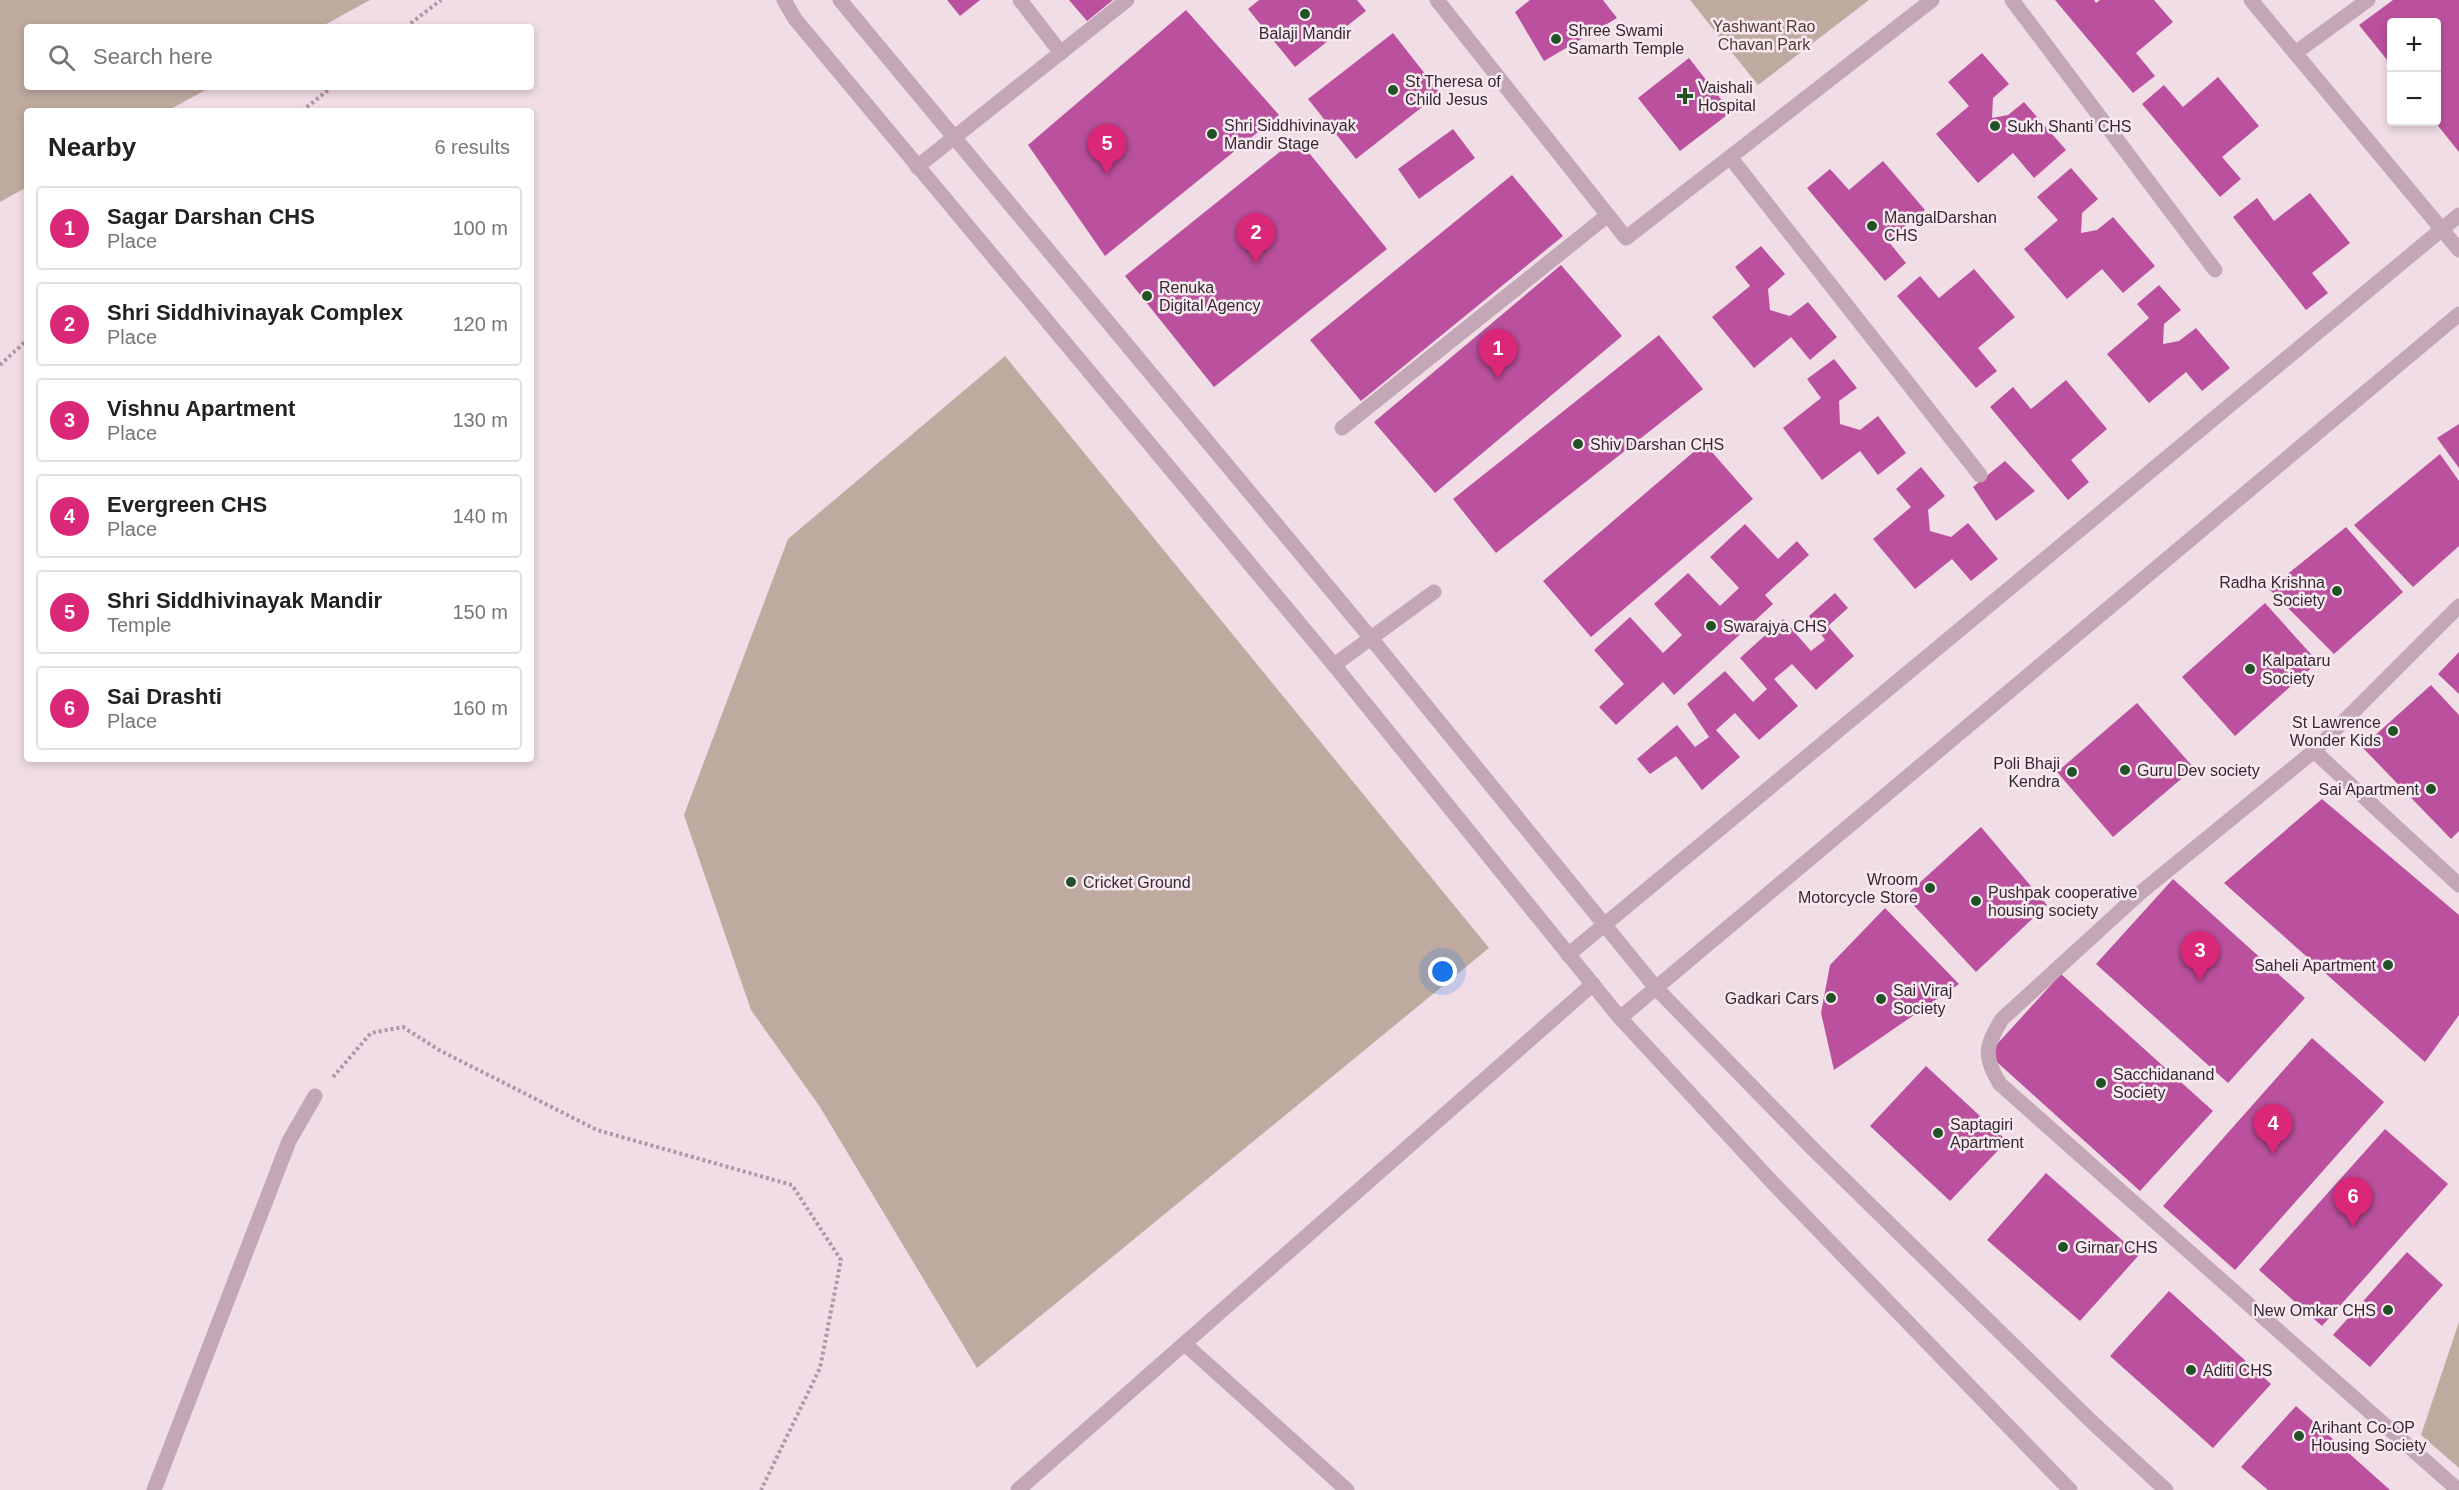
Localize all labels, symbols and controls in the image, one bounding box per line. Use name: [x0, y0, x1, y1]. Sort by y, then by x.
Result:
marker: Balaji Mandir: [1298, 7, 1312, 21]
park label: Yashwant Rao Chavan Park: [1713, 18, 1816, 53]
map controls: [2387, 18, 2441, 126]
button: +: [2387, 18, 2441, 72]
place label: Shree Swami Samarth Temple: [1568, 22, 1684, 57]
search box: [24, 24, 534, 90]
place label: Balaji Mandir: [1259, 25, 1352, 42]
marker: Shree Swami Samarth Temple: [1549, 32, 1563, 46]
icon: search: [45, 41, 78, 74]
text: Search here: [93, 44, 213, 69]
button: −: [2387, 72, 2441, 126]
place label: St Theresa of Child Jesus: [1405, 73, 1501, 108]
place label: Vaishali Hospital: [1698, 79, 1756, 114]
marker: St Theresa of Child Jesus: [1386, 83, 1400, 97]
marker: Vaishali Hospital: [1676, 87, 1694, 105]
place label: Shri Siddhivinayak Mandir Stage: [1224, 117, 1357, 152]
place label: Sukh Shanti CHS: [2007, 118, 2132, 135]
marker: Sukh Shanti CHS: [1988, 119, 2002, 133]
pin: 5: [1088, 124, 1126, 174]
marker: Shri Siddhivinayak Mandir Stage: [1205, 127, 1219, 141]
text: Nearby: [48, 132, 136, 162]
text: 6 results: [434, 136, 510, 158]
text: Sagar Darshan CHS: [107, 204, 315, 229]
place label: MangalDarshan CHS: [1884, 209, 1997, 244]
pin: 2: [1236, 214, 1276, 263]
text: 1: [64, 217, 75, 239]
text: 100 m: [452, 217, 508, 239]
marker: MangalDarshan CHS: [1865, 219, 1879, 233]
text: Place: [107, 230, 157, 252]
place label: Renuka Digital Agency: [1159, 279, 1260, 314]
marker: Renuka Digital Agency: [1140, 289, 1154, 303]
text: Shri Siddhivinayak Complex: [107, 300, 403, 325]
text: 2: [64, 313, 75, 335]
text: 120 m: [452, 313, 508, 335]
text: Place: [107, 326, 157, 348]
pin: 1: [1478, 330, 1518, 379]
text: Vishnu Apartment: [107, 396, 295, 421]
text: 3: [64, 409, 75, 431]
text: 130 m: [452, 409, 508, 431]
text: Place: [107, 422, 157, 444]
place label: Shiv Darshan CHS: [1590, 436, 1724, 453]
marker: Shiv Darshan CHS: [1571, 437, 1585, 451]
text: Evergreen CHS: [107, 492, 267, 517]
text: 4: [64, 505, 75, 527]
text: 140 m: [452, 505, 508, 527]
text: Place: [107, 518, 157, 540]
place label: Radha Krishna Society: [2219, 574, 2325, 609]
marker: Radha Krishna Society: [2330, 584, 2344, 598]
text: Shri Siddhivinayak Mandir: [107, 588, 382, 613]
text: 5: [64, 601, 75, 623]
text: 150 m: [452, 601, 508, 623]
text: Temple: [107, 614, 171, 636]
place label: Swarajya CHS: [1723, 618, 1827, 635]
marker: Swarajya CHS: [1704, 619, 1718, 633]
place label: Kalpataru Society: [2262, 652, 2331, 687]
marker: Kalpataru Society: [2243, 662, 2257, 676]
text: Sai Drashti: [107, 684, 222, 709]
text: 6: [64, 697, 75, 719]
text: 160 m: [452, 697, 508, 719]
text: Place: [107, 710, 157, 732]
place label: St Lawrence Wonder Kids: [2290, 714, 2381, 749]
marker: St Lawrence Wonder Kids: [2386, 724, 2400, 738]
place label: Poli Bhaji Kendra: [1993, 755, 2060, 790]
place label: Guru Dev society: [2137, 762, 2260, 779]
marker: Guru Dev society: [2118, 763, 2132, 777]
marker: Poli Bhaji Kendra: [2065, 765, 2079, 779]
place label: Sai Apartment: [2319, 781, 2420, 798]
marker: Sai Apartment: [2424, 782, 2438, 796]
place label: Wroom Motorcycle Store: [1798, 871, 1918, 906]
place label: Cricket Ground: [1083, 874, 1191, 891]
marker: Cricket Ground: [1064, 875, 1078, 889]
marker: Wroom Motorcycle Store: [1923, 881, 1937, 895]
place label: Pushpak cooperative housing society: [1988, 884, 2138, 919]
marker: Pushpak cooperative housing society: [1969, 894, 1983, 908]
pin: 3: [2180, 932, 2220, 981]
your location: [1428, 957, 1457, 986]
place label: Saheli Apartment: [2254, 957, 2377, 974]
marker: Saheli Apartment: [2381, 958, 2395, 972]
place label: Sai Viraj Society: [1893, 982, 1952, 1017]
place label: Gadkari Cars: [1725, 990, 1819, 1007]
marker: Gadkari Cars: [1824, 991, 1838, 1005]
marker: Sai Viraj Society: [1874, 992, 1888, 1006]
place label: Sacchidanand Society: [2113, 1066, 2214, 1101]
marker: Sacchidanand Society: [2094, 1076, 2108, 1090]
pin: 4: [2254, 1104, 2292, 1154]
place label: Saptagiri Apartment: [1950, 1116, 2024, 1151]
marker: Saptagiri Apartment: [1931, 1126, 1945, 1140]
pin: 6: [2334, 1178, 2372, 1227]
place label: Girnar CHS: [2075, 1239, 2158, 1256]
marker: Girnar CHS: [2056, 1240, 2070, 1254]
place label: New Omkar CHS: [2253, 1302, 2376, 1319]
marker: New Omkar CHS: [2381, 1303, 2395, 1317]
place label: Aditi CHS: [2203, 1362, 2272, 1379]
marker: Aditi CHS: [2184, 1363, 2198, 1377]
place label: Arihant Co-OP Housing Society: [2311, 1419, 2427, 1454]
marker: Arihant Co-OP Housing Society: [2292, 1429, 2306, 1443]

